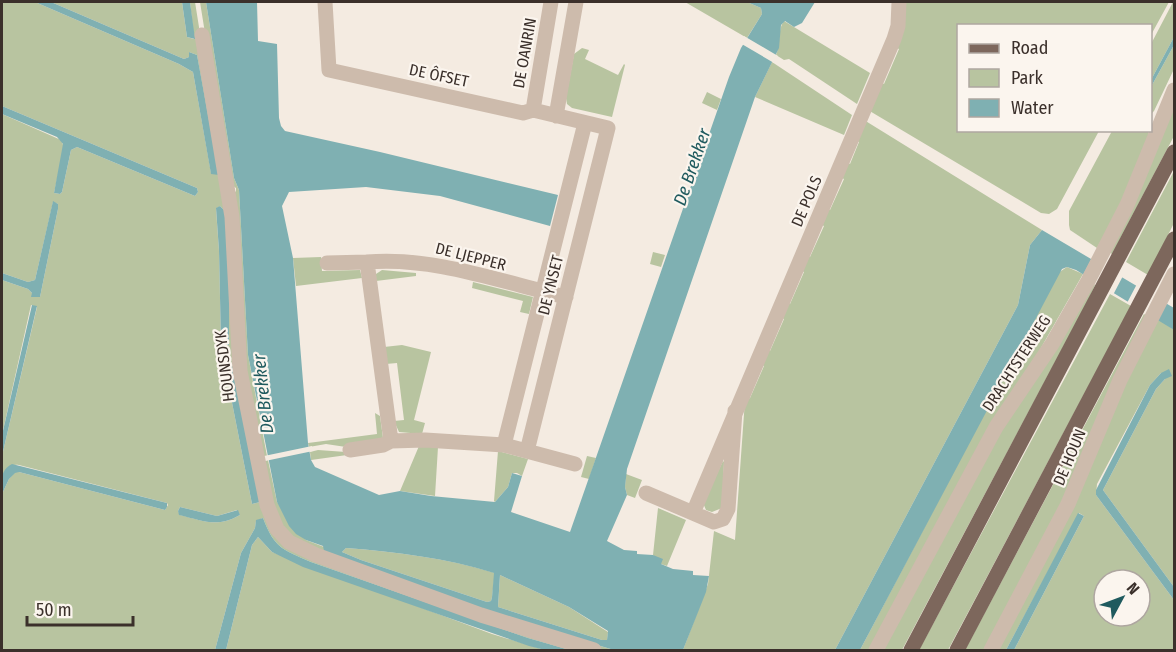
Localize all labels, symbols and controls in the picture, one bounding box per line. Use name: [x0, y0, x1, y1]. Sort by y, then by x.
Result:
street label: DE OANRIN: [509, 16, 540, 90]
legend: [957, 24, 1152, 132]
text: Road: [1011, 37, 1048, 59]
street label: DE ÔFSET: [408, 59, 471, 91]
text: Park: [1011, 67, 1044, 89]
text: Water: [1011, 97, 1054, 119]
water label: De Brekker: [669, 125, 716, 208]
street label: DE POLS: [787, 173, 826, 230]
street label: DE LJEPPER: [434, 239, 508, 274]
street label: DE YNSET: [534, 253, 567, 317]
street label: DRACHTSTERWEG: [978, 312, 1055, 415]
street label: HOUNSDYK: [211, 329, 238, 403]
water label: De Brekker: [248, 352, 278, 435]
street label: DE HOUN: [1049, 426, 1090, 488]
north arrow: [1092, 568, 1152, 628]
text: N: [1123, 579, 1143, 598]
scale bar: [27, 589, 134, 627]
text: 50 m: [36, 599, 72, 621]

